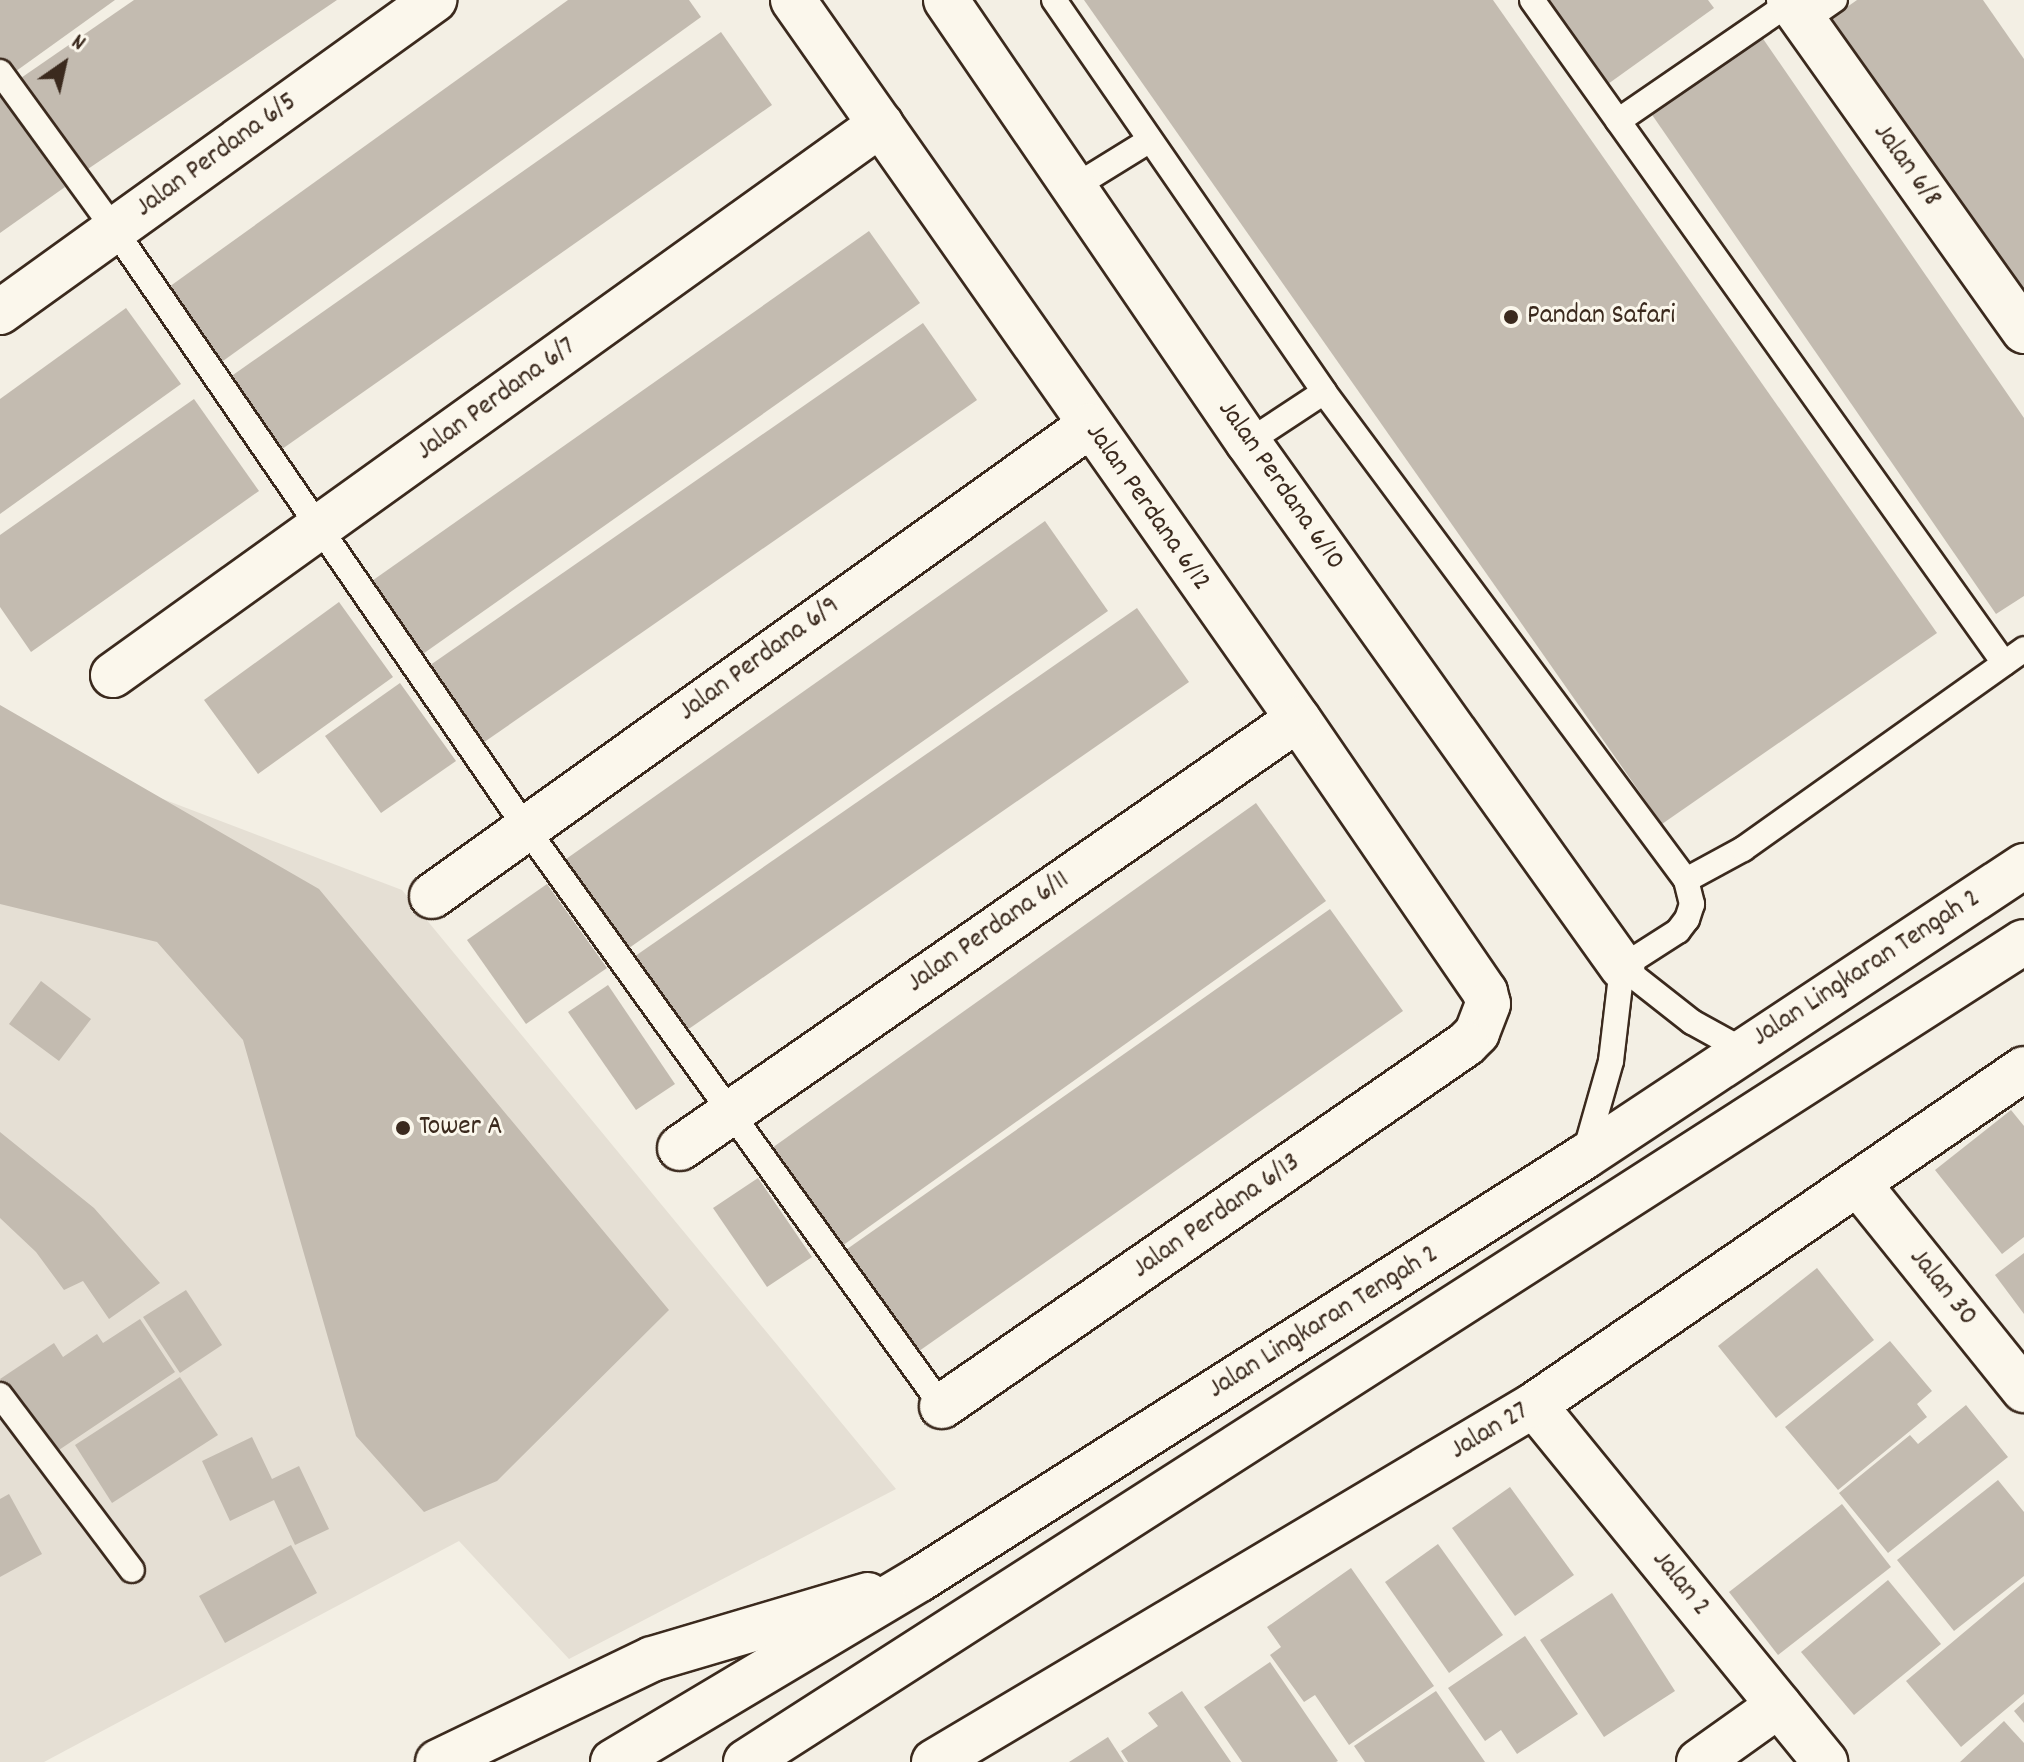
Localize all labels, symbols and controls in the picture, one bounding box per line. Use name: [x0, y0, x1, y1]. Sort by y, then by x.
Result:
north arrow: [24, 24, 104, 104]
text: N: [65, 28, 91, 60]
street label: Jalan Perdana 6/5: [130, 86, 304, 226]
street label: Jalan 6/8: [1864, 118, 1948, 214]
place label: Pandan Safari: [1527, 300, 1675, 334]
marker: Pandan Safari: [1502, 308, 1520, 326]
street label: Jalan Perdana 6/7: [411, 331, 583, 469]
street label: Jalan Perdana 6/10: [1209, 395, 1351, 577]
street label: Jalan Perdana 6/12: [1077, 418, 1217, 598]
street label: Jalan Perdana 6/9: [673, 590, 847, 730]
street label: Jalan Perdana 6/11: [901, 865, 1077, 1001]
street label: Jalan Lingkaran Tengah 2: [1747, 883, 1987, 1055]
place label: Tower A: [419, 1111, 503, 1145]
marker: Tower A: [394, 1119, 412, 1137]
street label: Jalan Perdana 6/13: [1127, 1147, 1307, 1287]
street label: Jalan Lingkaran Tengah 2: [1203, 1239, 1445, 1407]
street label: Jalan 30: [1901, 1242, 1983, 1334]
street label: Jalan 27: [1445, 1396, 1535, 1468]
street label: Jalan 2: [1643, 1544, 1717, 1624]

